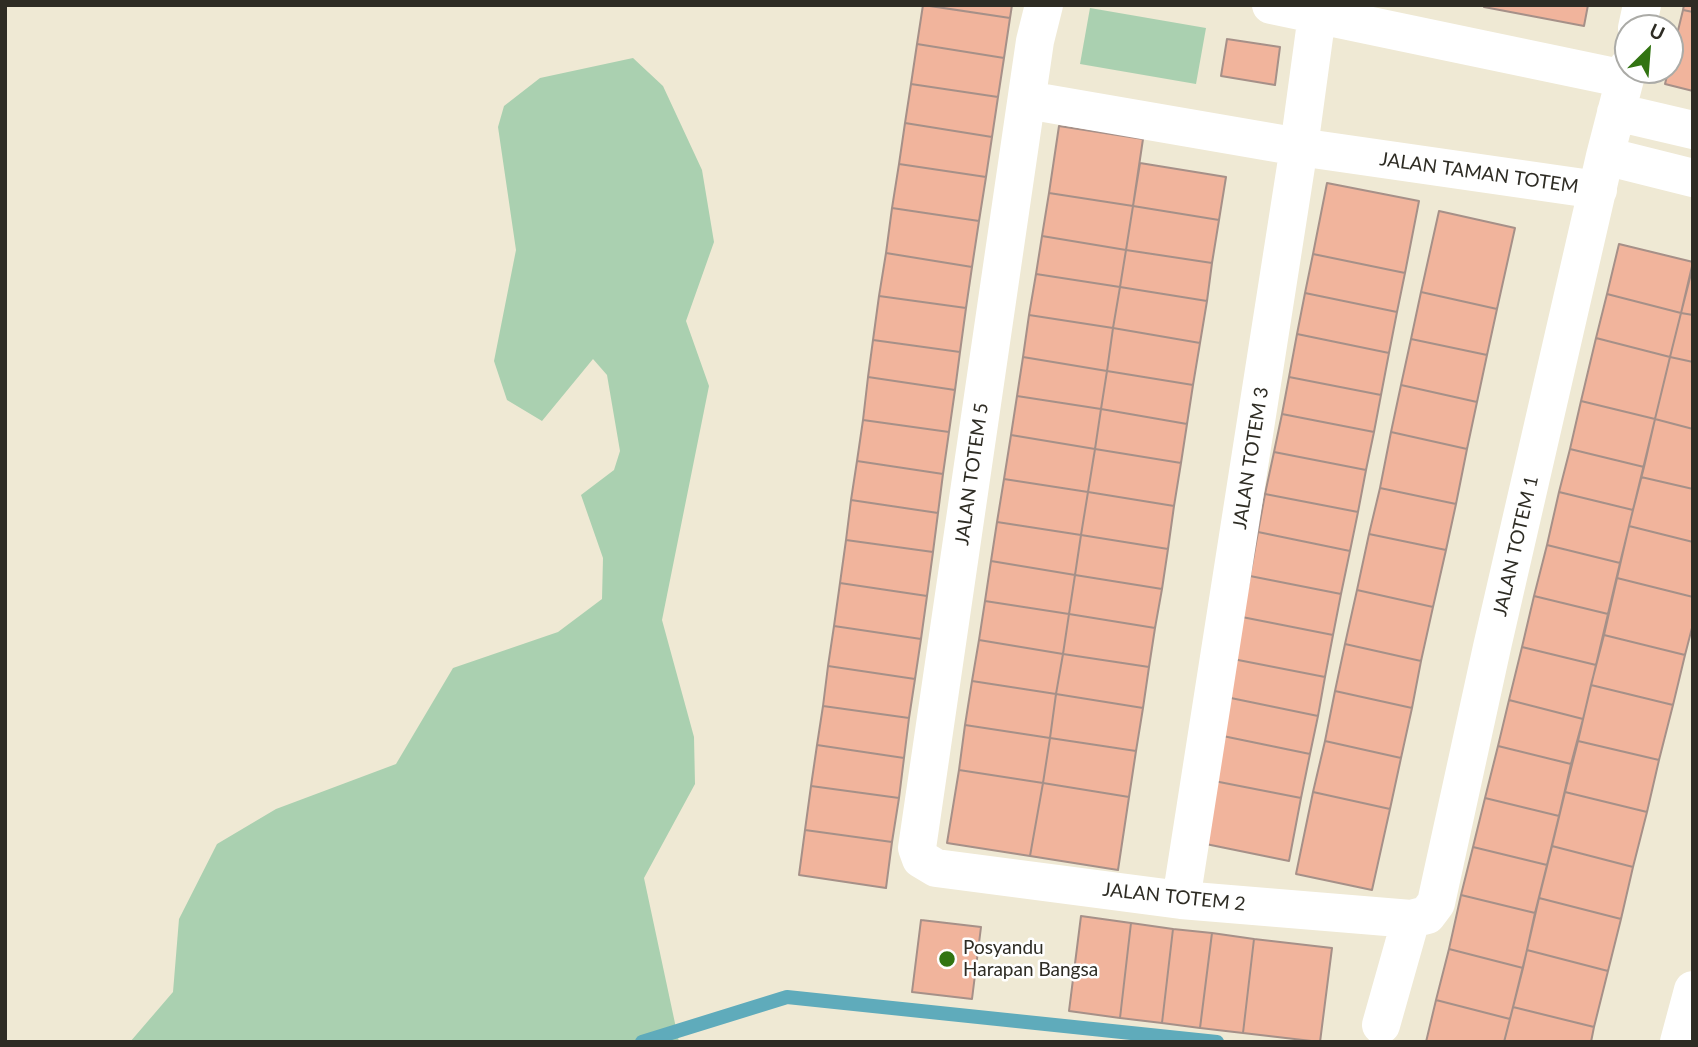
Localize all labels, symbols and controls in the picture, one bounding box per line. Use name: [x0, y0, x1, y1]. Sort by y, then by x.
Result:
north arrow: [1614, 14, 1684, 84]
text: U: [1646, 18, 1668, 45]
street label: JALAN TAMAN TOTEM: [1378, 148, 1580, 198]
street label: JALAN TOTEM 3: [1229, 385, 1273, 531]
street label: JALAN TOTEM 5: [951, 401, 993, 547]
street label: JALAN TOTEM 1: [1489, 473, 1543, 619]
street label: JALAN TOTEM 2: [1101, 878, 1247, 916]
place label: Posyandu Harapan Bangsa: [963, 937, 1098, 981]
marker: Posyandu Harapan Bangsa: [937, 949, 957, 969]

